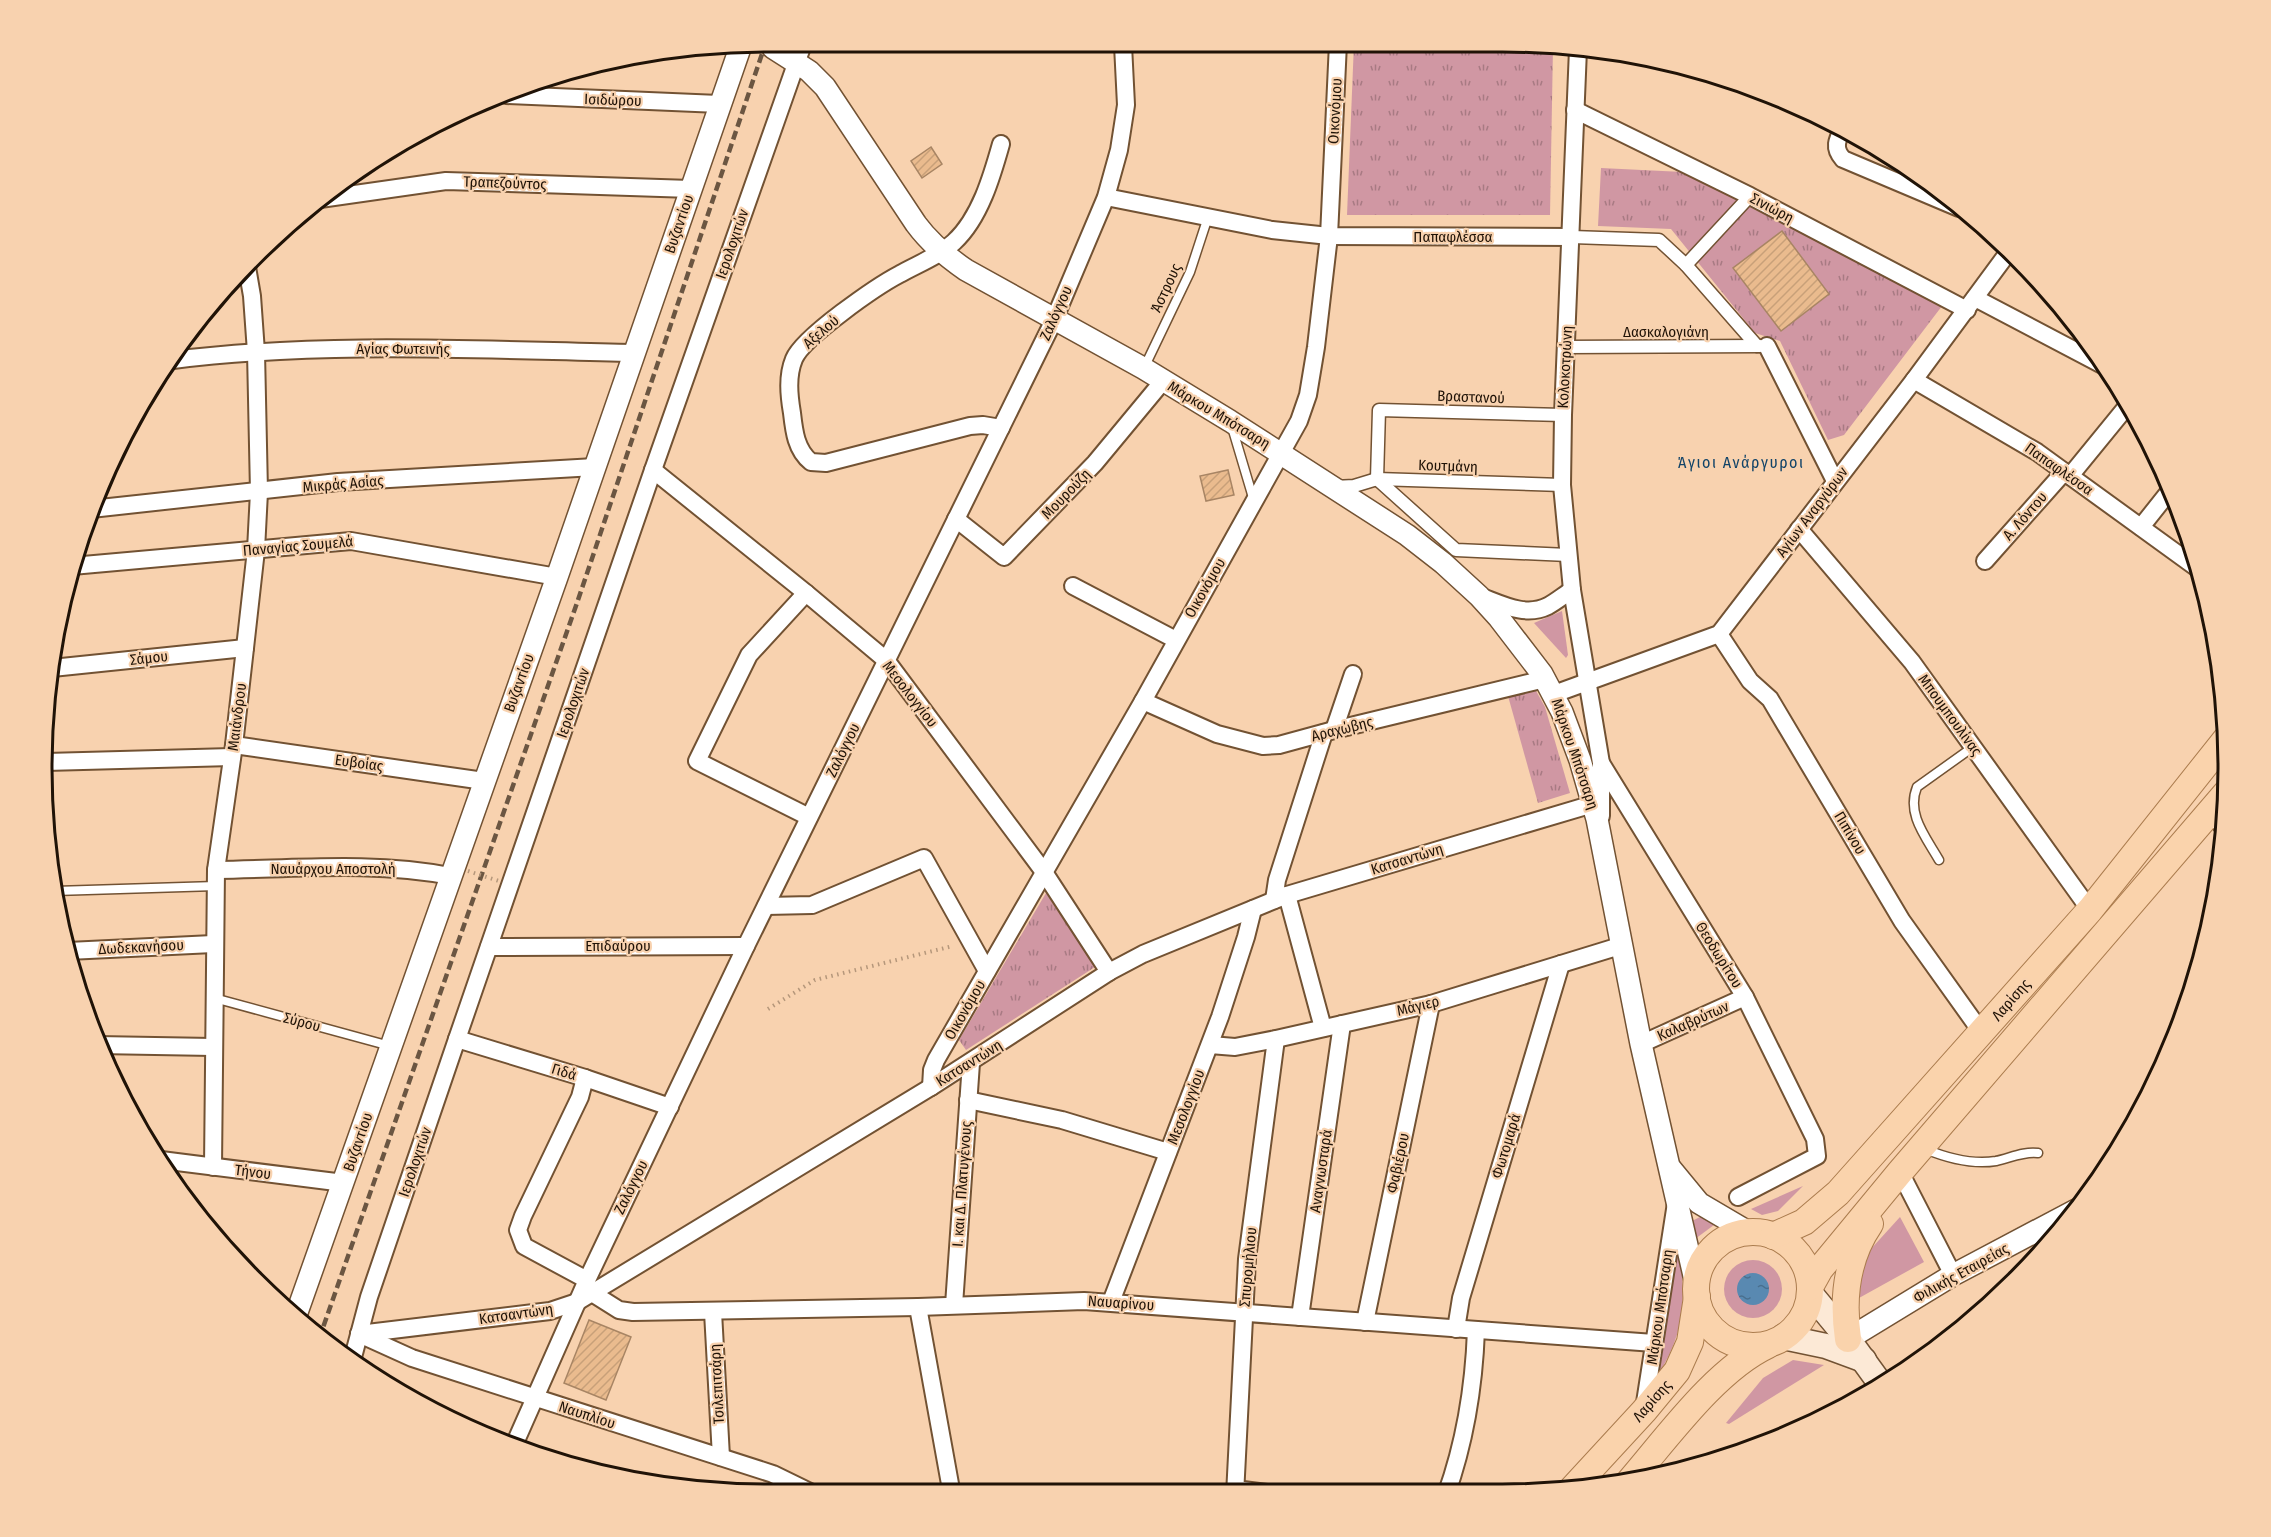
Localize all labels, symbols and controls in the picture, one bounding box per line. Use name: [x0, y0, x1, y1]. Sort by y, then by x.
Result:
street label: Οικονόμου: [1324, 78, 1346, 144]
street label: Ισιδώρου: [584, 90, 642, 110]
street label: Τραπεζούντος: [463, 173, 548, 193]
street label: Σινιώρη: [1747, 189, 1797, 227]
street label: Βυζαντίου: [661, 192, 697, 256]
street label: Ιερολοχιτών: [712, 206, 752, 281]
street label: Παπαφλέσσα: [1413, 228, 1493, 246]
street label: Άστρους: [1147, 260, 1185, 315]
street label: Ζαλόγγου: [1036, 283, 1076, 343]
street label: Αξελού: [799, 311, 843, 353]
street label: Δασκαλογιάνη: [1623, 323, 1709, 341]
street label: Κολοκοτρώνη: [1554, 325, 1576, 409]
street label: Αγίας Φωτεινής: [356, 340, 450, 358]
street label: Μάρκου Μπότσαρη: [1165, 377, 1273, 453]
street label: Βραστανού: [1437, 387, 1505, 407]
street label: Παπαφλέσσα: [2021, 439, 2097, 499]
district label: Άγιοι Ανάργυροι: [1678, 453, 1805, 472]
street label: Κουτμάνη: [1418, 456, 1478, 476]
street label: Αγίων Αναργύρων: [1772, 463, 1852, 561]
street label: Μουρούζη: [1038, 465, 1094, 523]
street label: Μικράς Ασίας: [302, 471, 385, 496]
street label: Α. Λόντου: [1999, 488, 2051, 544]
street label: Παναγίας Σουμελά: [242, 532, 354, 560]
street label: Οικονόμου: [1181, 555, 1229, 621]
street label: Σάμου: [129, 647, 169, 669]
street label: Βυζαντίου: [500, 651, 538, 715]
street label: Μεσολογγίου: [879, 657, 941, 731]
street label: Ιερολοχιτών: [553, 665, 593, 740]
street label: Μπουμπουλίνας: [1914, 671, 1986, 760]
street label: Μαιάνδρου: [224, 682, 250, 752]
street label: Μάρκου Μπότσαρη: [1548, 696, 1602, 812]
street label: Αραχώβης: [1309, 713, 1375, 745]
street label: Ζαλόγγου: [822, 720, 864, 780]
street label: Ευβοίας: [334, 751, 385, 775]
street label: Πιπίνου: [1830, 808, 1870, 858]
street label: Κατσαντώνη: [1369, 839, 1445, 879]
street label: Ναυάρχου Αποστολή: [270, 860, 396, 878]
street label: Θεοδωρίτου: [1692, 919, 1746, 991]
street label: Δωδεκανήσου: [98, 936, 184, 958]
street label: Επιδαύρου: [585, 937, 651, 955]
street label: Λαρίσης: [1988, 975, 2035, 1025]
street label: Οικονόμου: [941, 977, 989, 1043]
street label: Μάγιερ: [1395, 992, 1441, 1020]
street label: Καλαβρύτων: [1654, 997, 1732, 1045]
street label: Σύρου: [281, 1008, 323, 1036]
street label: Κατσαντώνη: [933, 1036, 1005, 1090]
street label: Γιδά: [549, 1060, 579, 1084]
street label: Μεσολογγίου: [1163, 1067, 1209, 1147]
street label: Βυζαντίου: [340, 1110, 376, 1174]
street label: Φωτομαρά: [1488, 1112, 1524, 1180]
street label: Ι. και Δ. Πλατυγένους: [949, 1120, 975, 1248]
street label: Ιερολοχιτών: [395, 1124, 435, 1199]
street label: Αναγνωσταρά: [1306, 1128, 1336, 1214]
street label: Φαβιέρου: [1383, 1131, 1413, 1195]
street label: Ζαλόγγου: [610, 1157, 652, 1217]
street label: Τήνου: [234, 1161, 272, 1183]
street label: Σπυρομήλιου: [1236, 1226, 1260, 1308]
street label: Φιλικής Εταιρείας: [1910, 1239, 2012, 1307]
street label: Μάρκου Μπότσαρη: [1643, 1248, 1677, 1366]
street label: Ναυαρίνου: [1087, 1292, 1155, 1314]
street label: Κατσαντώνη: [478, 1300, 554, 1328]
street label: Τσιλεπιτσάρη: [706, 1343, 728, 1425]
street label: Λαρίσης: [1629, 1376, 1676, 1426]
street label: Ναυπλίου: [556, 1397, 618, 1433]

